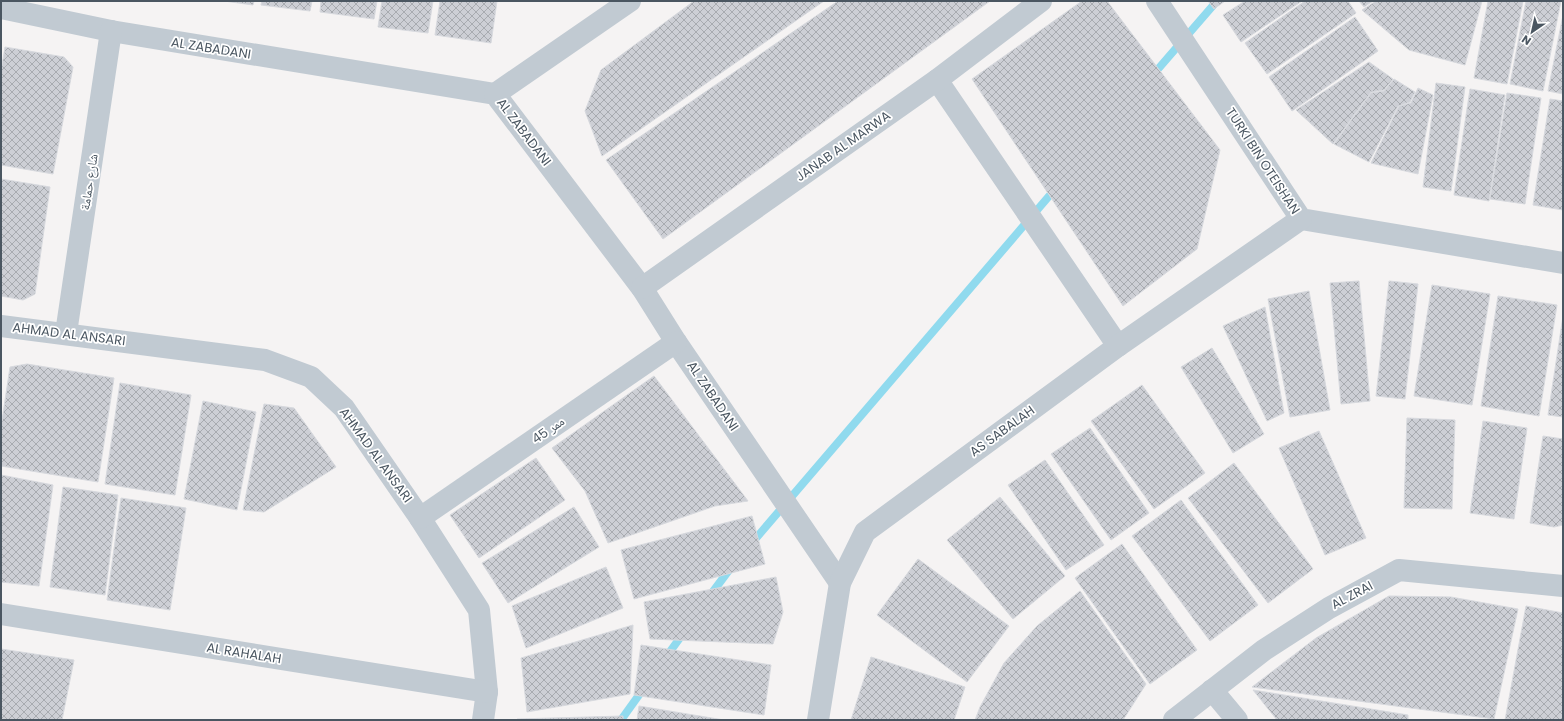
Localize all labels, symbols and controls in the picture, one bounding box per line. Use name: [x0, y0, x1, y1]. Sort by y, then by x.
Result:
north arrow: [1512, 12, 1552, 52]
text: N: [1519, 31, 1534, 49]
street label: AL ZABADANI: [170, 32, 252, 64]
street label: AL ZABADANI: [492, 94, 556, 170]
street label: TURKI BIN OTEISHAN: [1221, 104, 1305, 218]
street label: JANAB AL MARWA: [792, 106, 895, 186]
street label: شارع حمامة: [75, 152, 103, 212]
street label: AHMAD AL ANSARI: [11, 318, 127, 350]
street label: AL ZABADANI: [683, 357, 743, 435]
street label: AS SABALAH: [966, 401, 1038, 461]
street label: AHMAD AL ANSARI: [335, 403, 417, 507]
street label: ممر 45: [528, 412, 568, 448]
street label: AL ZRAI: [1328, 576, 1376, 614]
street label: AL RAHALAH: [205, 638, 283, 668]

